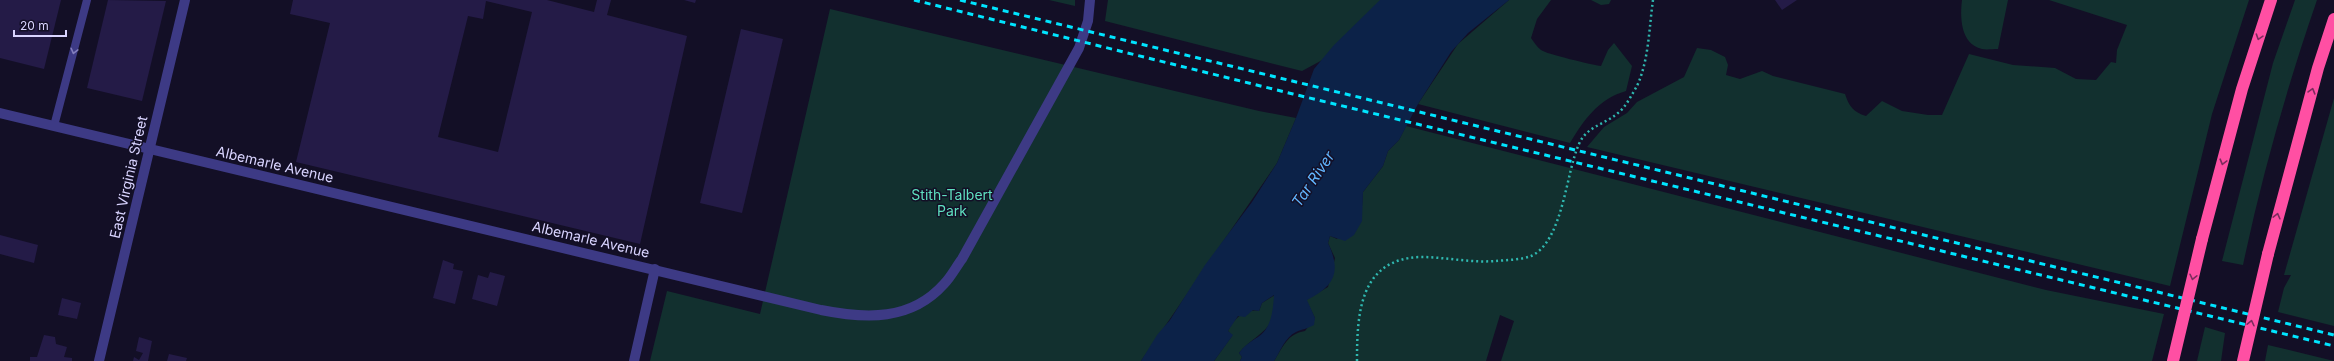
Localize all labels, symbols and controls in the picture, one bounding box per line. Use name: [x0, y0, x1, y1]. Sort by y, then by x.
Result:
scale bar: [14, 12, 66, 38]
text: 20 m: [20, 18, 49, 33]
one-way arrow: [2255, 33, 2264, 40]
one-way arrow: [70, 48, 78, 55]
one-way arrow: [2307, 88, 2316, 95]
street label: East Virginia Street: [106, 114, 150, 240]
street label: Albemarle Avenue: [215, 142, 335, 186]
water label: Tar River: [1287, 147, 1339, 211]
one-way arrow: [2219, 158, 2228, 165]
park label: Stith-Talbert Park: [911, 186, 993, 219]
one-way arrow: [2272, 213, 2281, 220]
street label: Albemarle Avenue: [531, 217, 651, 261]
one-way arrow: [2190, 273, 2198, 280]
one-way arrow: [2247, 320, 2255, 326]

